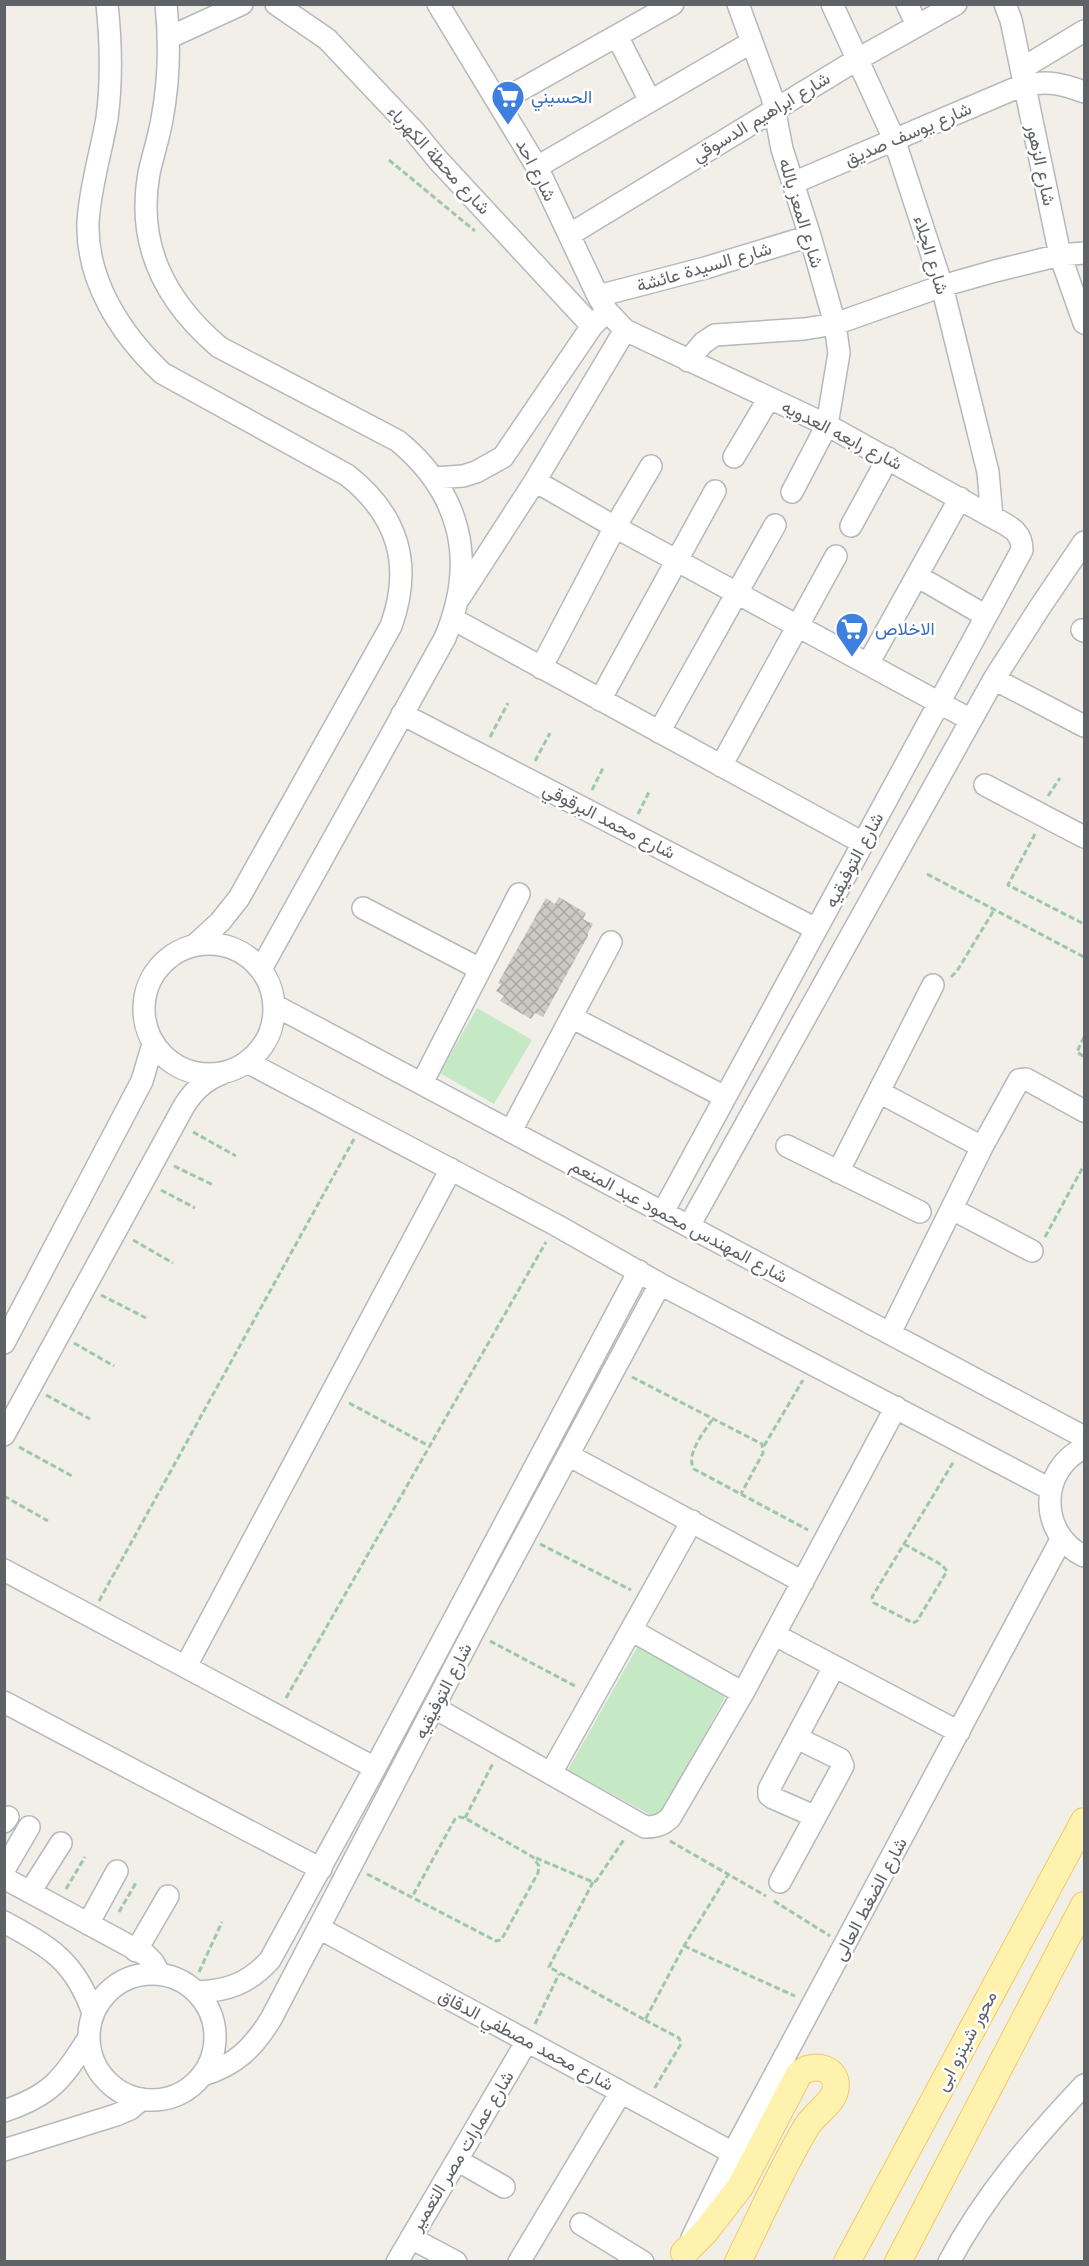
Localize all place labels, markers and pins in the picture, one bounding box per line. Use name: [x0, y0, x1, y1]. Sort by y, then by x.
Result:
supermarket icon: الحسيني: [490, 79, 526, 126]
place label: الحسيني: [531, 87, 592, 112]
supermarket icon: الاخلاص: [834, 611, 870, 658]
place label: الاخلاص: [875, 619, 935, 640]

